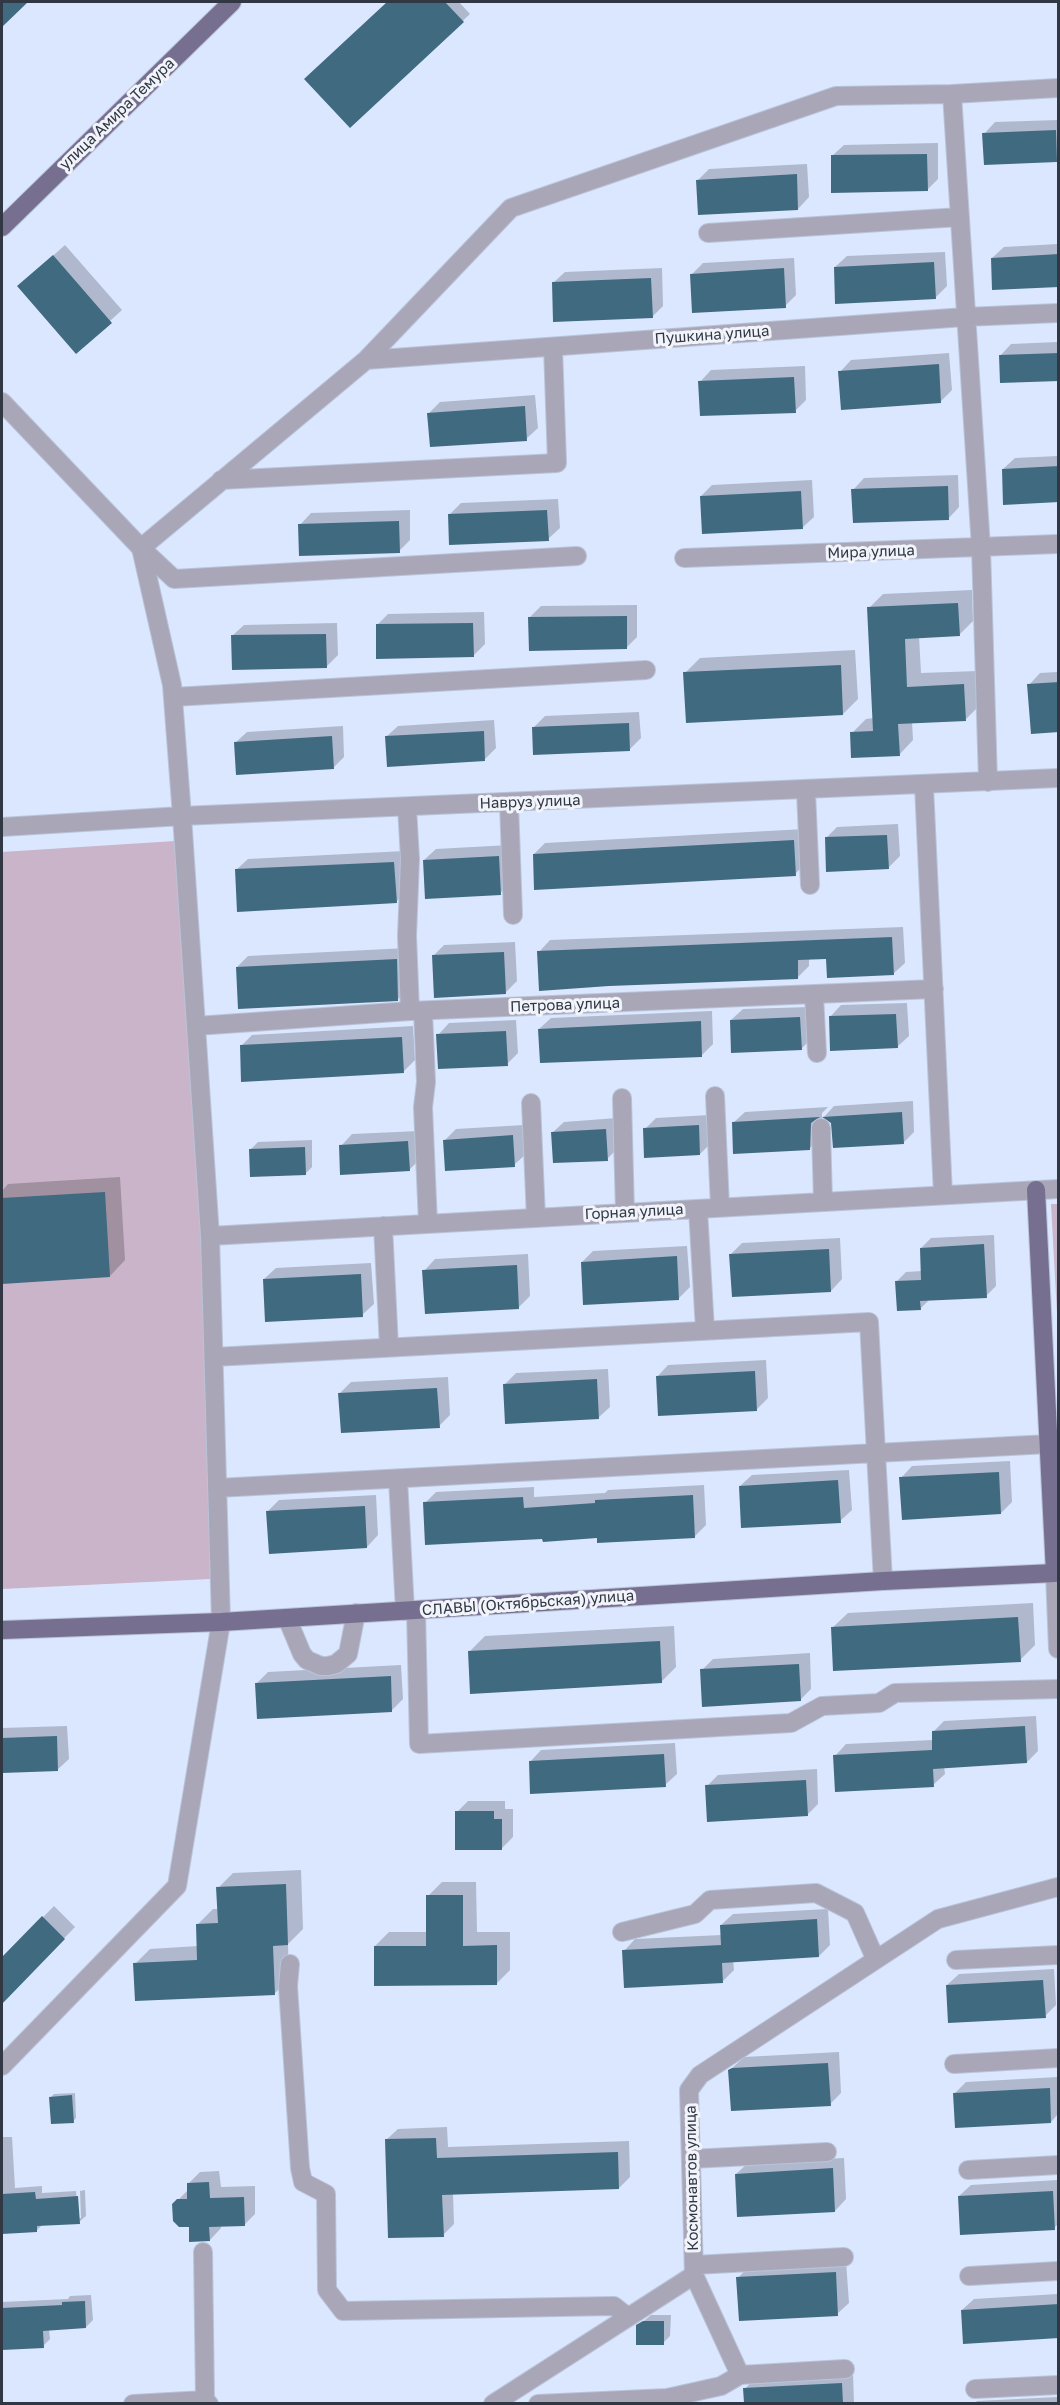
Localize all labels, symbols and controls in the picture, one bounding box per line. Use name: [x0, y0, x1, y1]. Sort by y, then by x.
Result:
street label: улица Амира Темура: [56, 54, 178, 174]
street label: Пушкина улица: [654, 322, 770, 348]
street label: Мира улица: [827, 541, 915, 563]
street label: Навруз улица: [479, 791, 581, 813]
street label: Петрова улица: [510, 994, 620, 1016]
street label: Горная улица: [584, 1200, 684, 1224]
street label: СЛАВЫ (Октябрьская) улица: [421, 1587, 635, 1619]
street label: Космонавтов улица: [682, 2105, 702, 2251]

